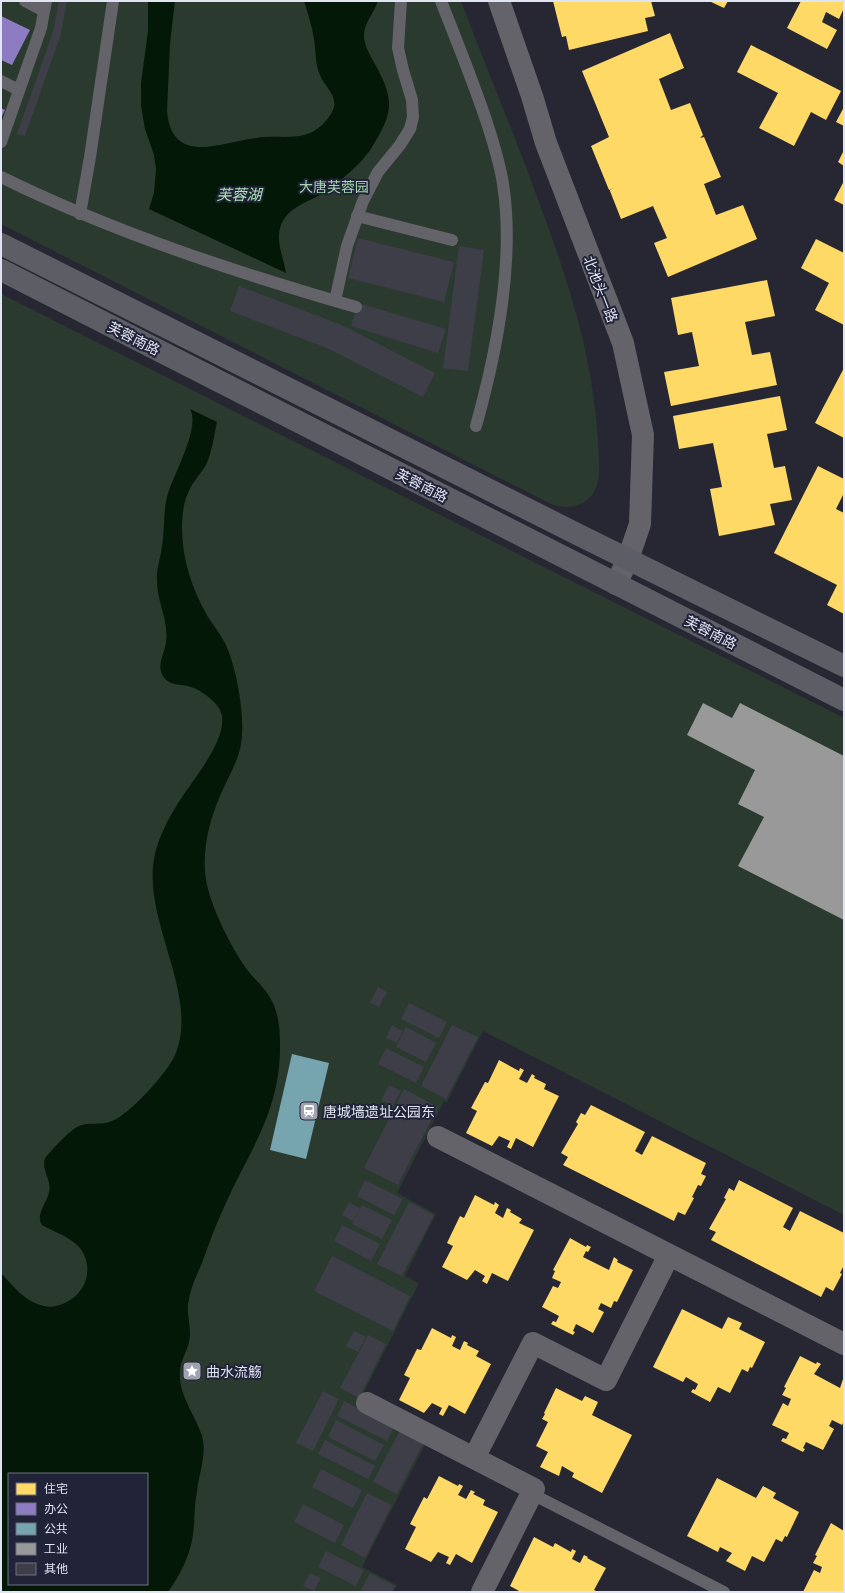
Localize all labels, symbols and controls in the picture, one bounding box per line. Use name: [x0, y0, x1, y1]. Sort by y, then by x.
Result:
park label: 大唐芙蓉园: [299, 178, 369, 195]
water label: 芙蓉湖: [216, 185, 263, 203]
street label: 北池头一路: [581, 253, 621, 325]
street label: 芙蓉南路: [105, 318, 163, 358]
street label: 芙蓉南路: [393, 465, 451, 505]
street label: 芙蓉南路: [682, 612, 740, 652]
station icon: 唐城墙遗址公园东: [298, 1100, 320, 1122]
place label: 唐城墙遗址公园东: [323, 1103, 435, 1120]
place icon: 曲水流觞: [181, 1360, 203, 1382]
place label: 曲水流觞: [206, 1363, 262, 1380]
legend: [8, 1473, 148, 1585]
text: 住宅: [44, 1481, 68, 1495]
text: 办公: [44, 1501, 68, 1515]
text: 公共: [44, 1521, 68, 1535]
text: 工业: [44, 1541, 68, 1555]
text: 其他: [44, 1561, 68, 1575]

